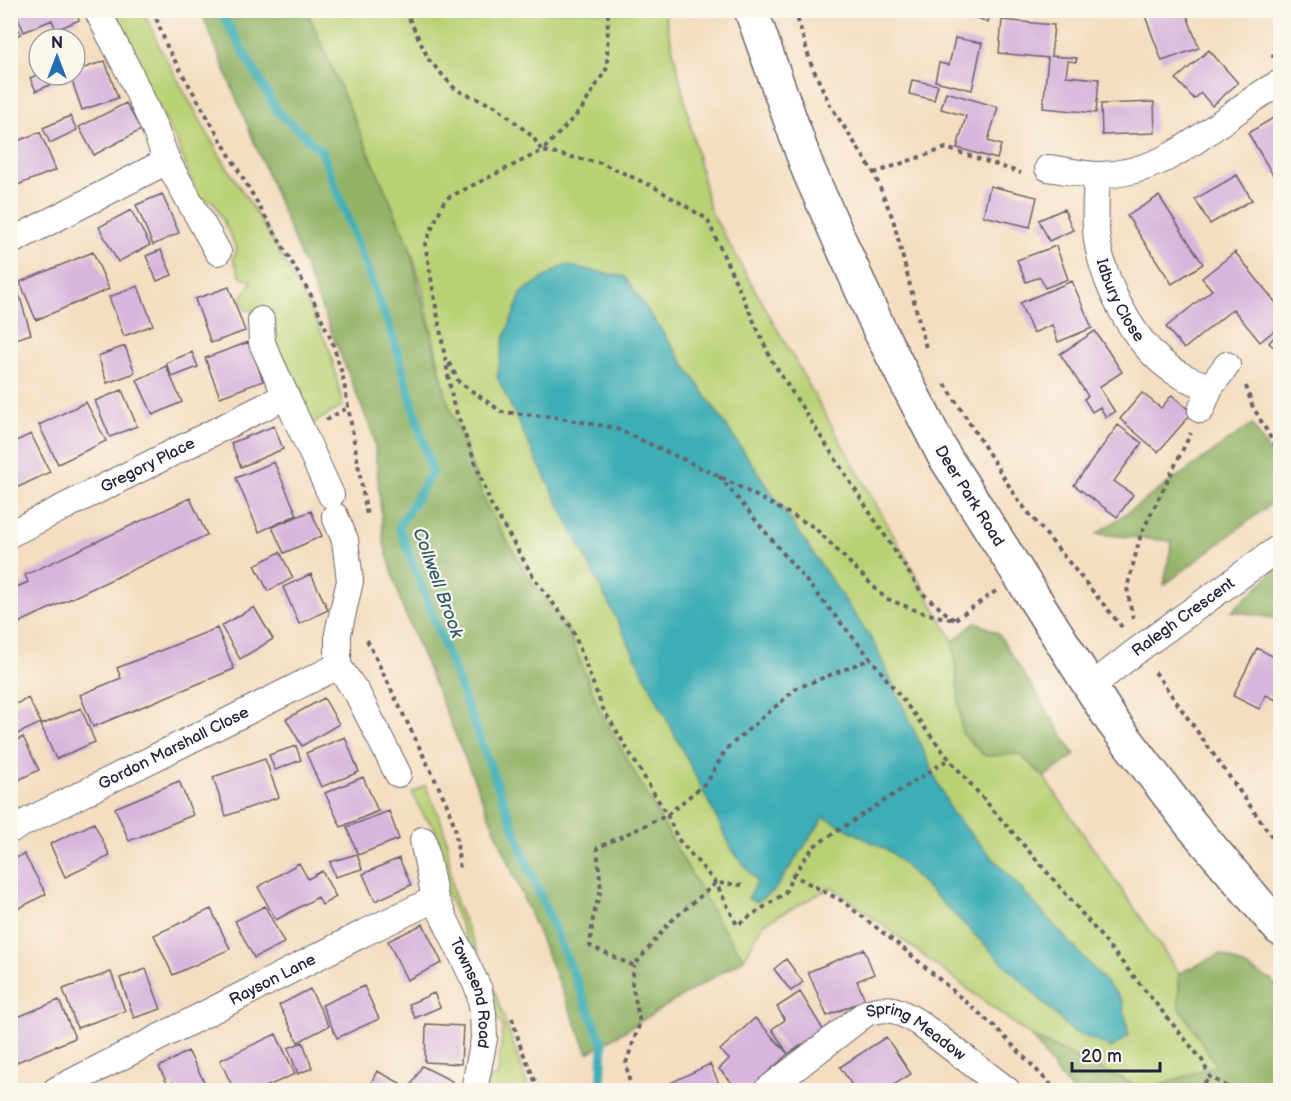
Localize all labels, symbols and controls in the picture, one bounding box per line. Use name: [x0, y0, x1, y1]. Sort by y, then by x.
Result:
north arrow: [27, 27, 87, 87]
text: N: [51, 34, 63, 53]
street label: Idbury Close: [1092, 257, 1149, 346]
street label: Gregory Place: [97, 433, 199, 497]
street label: Deer Park Road: [931, 442, 1009, 550]
water label: Collwell Brook: [408, 525, 468, 642]
street label: Ralegh Crescent: [1128, 573, 1238, 660]
street label: Gordon Marshall Close: [95, 702, 252, 794]
street label: Townsend Road: [446, 935, 493, 1050]
street label: Rayson Lane: [226, 950, 319, 1009]
street label: Spring Meadow: [864, 999, 970, 1065]
scale bar: [1072, 1035, 1160, 1073]
text: 20 m: [1081, 1046, 1122, 1067]

